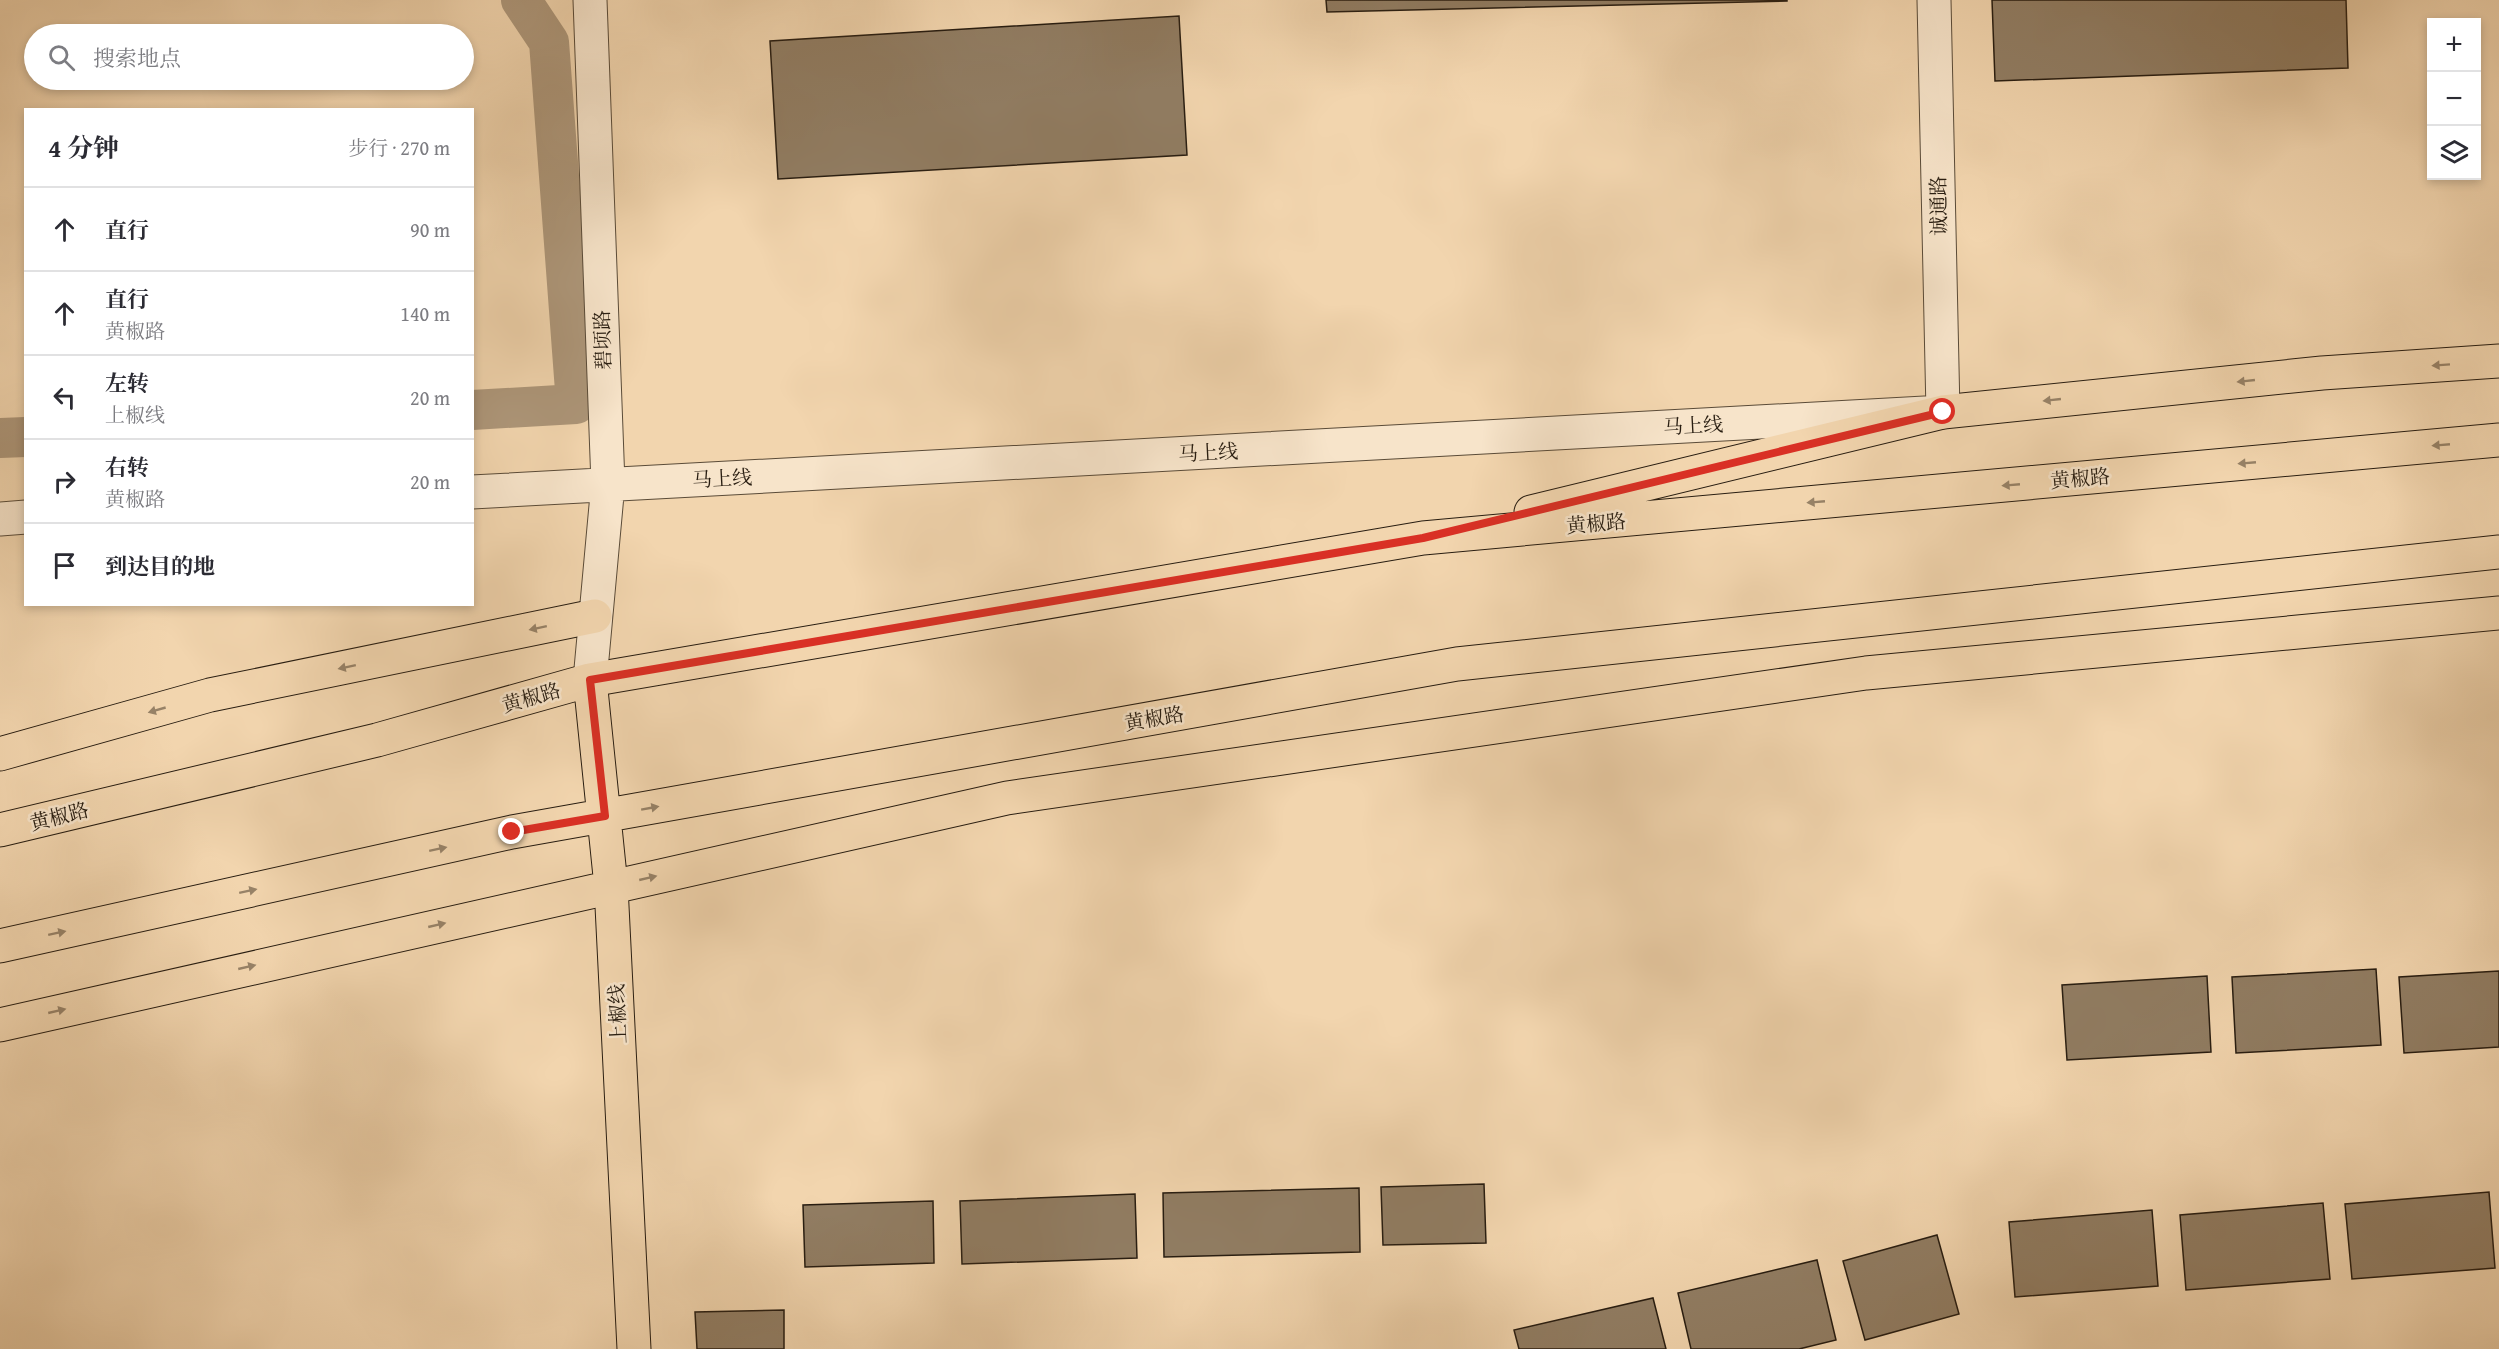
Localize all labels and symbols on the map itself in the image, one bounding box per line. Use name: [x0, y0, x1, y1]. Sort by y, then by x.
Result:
street label: 诚通路: [1923, 176, 1953, 236]
street label: 碧顷路: [586, 310, 618, 370]
one-way arrow: [2431, 360, 2450, 369]
one-way arrow: [2237, 376, 2256, 385]
one-way arrow: [2043, 396, 2062, 405]
route start: [1929, 398, 1955, 424]
street label: 马上线: [1662, 409, 1724, 441]
street label: 马上线: [1177, 436, 1239, 468]
one-way arrow: [2431, 440, 2450, 450]
one-way arrow: [2237, 458, 2256, 468]
street label: 黄椒路: [2049, 461, 2111, 495]
street label: 马上线: [691, 462, 753, 494]
one-way arrow: [2001, 480, 2020, 490]
one-way arrow: [1807, 497, 1826, 507]
street label: 黄椒路: [1565, 506, 1627, 540]
one-way arrow: [529, 623, 547, 633]
one-way arrow: [337, 663, 356, 672]
street label: 黄椒路: [498, 675, 564, 719]
street label: 黄椒路: [1122, 699, 1186, 737]
one-way arrow: [148, 706, 166, 716]
street label: 黄椒路: [26, 795, 92, 837]
one-way arrow: [641, 803, 660, 812]
route end: [498, 818, 524, 844]
one-way arrow: [429, 844, 448, 853]
one-way arrow: [639, 873, 658, 882]
one-way arrow: [238, 886, 257, 895]
one-way arrow: [428, 920, 447, 929]
one-way arrow: [48, 928, 67, 937]
one-way arrow: [238, 962, 256, 972]
street label: 上椒线: [601, 983, 633, 1045]
one-way arrow: [48, 1006, 66, 1016]

